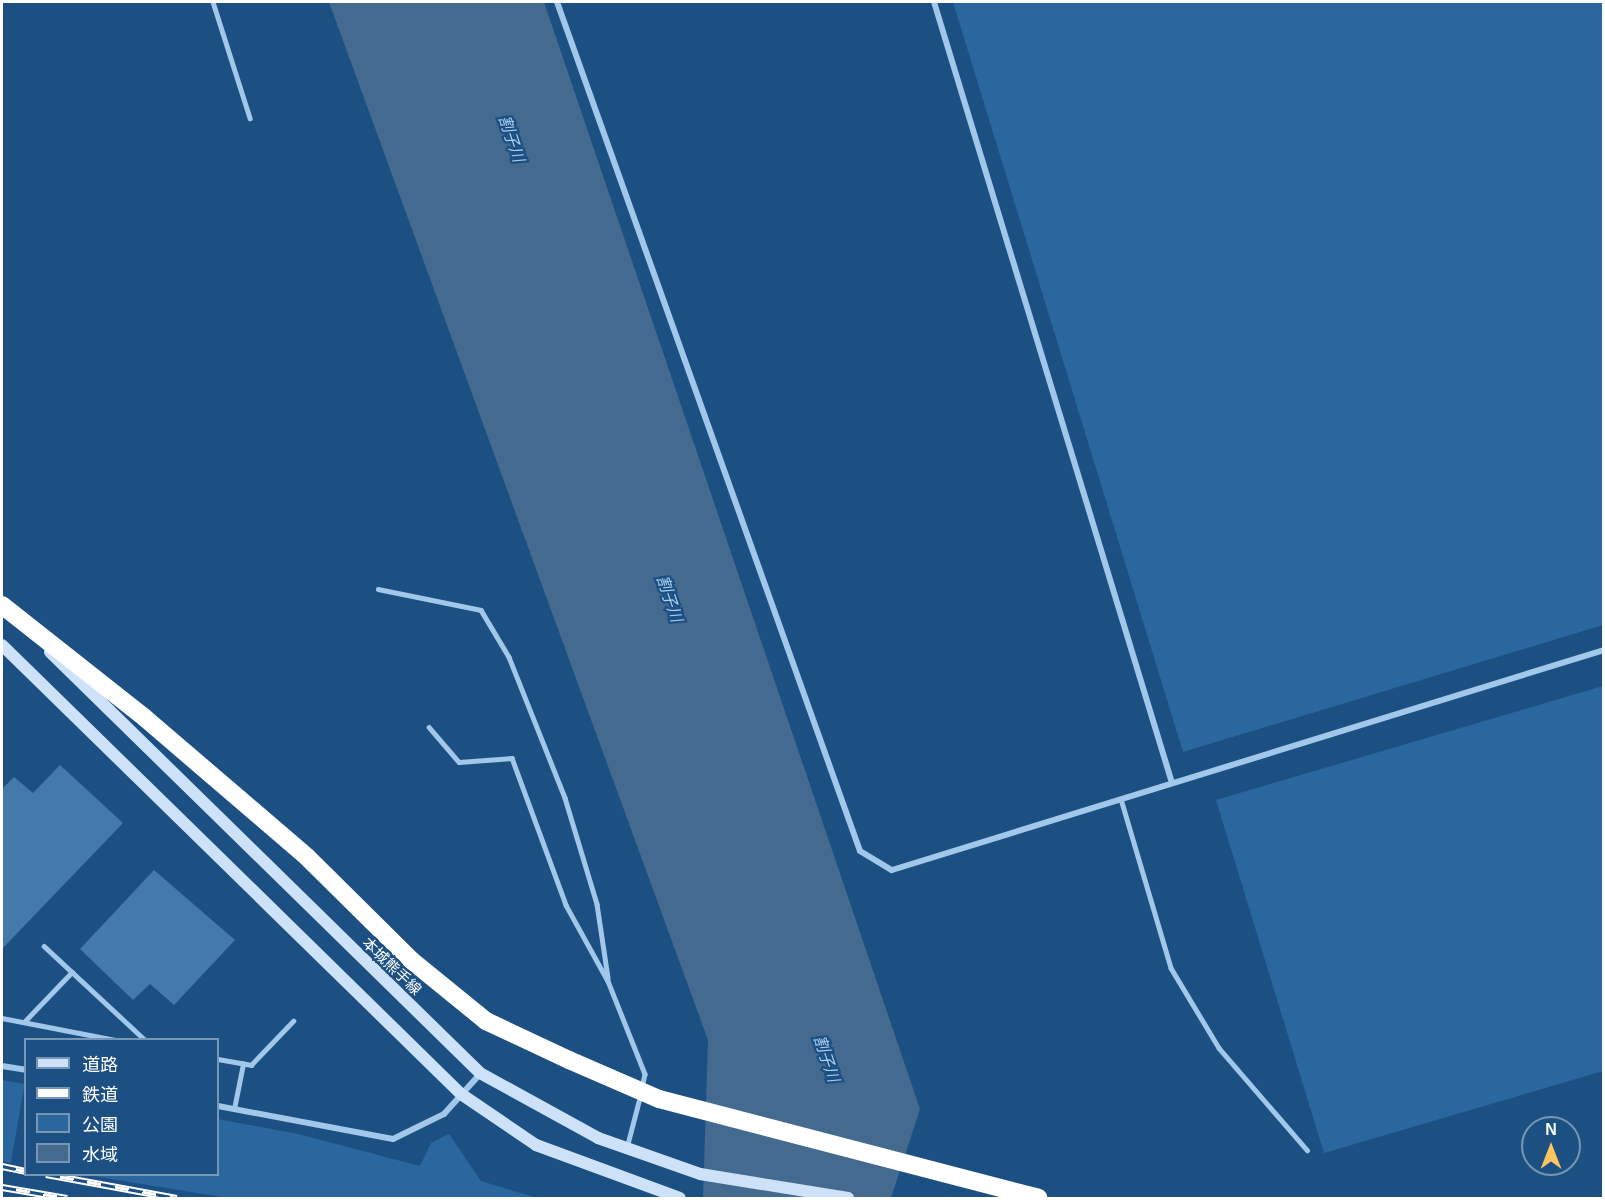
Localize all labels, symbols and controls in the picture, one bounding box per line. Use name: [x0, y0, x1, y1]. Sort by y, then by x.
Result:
water label: 割子川: [494, 113, 528, 165]
water label: 割子川: [652, 573, 686, 625]
street label: 本城熊手線: [359, 933, 425, 999]
water label: 割子川: [809, 1033, 843, 1085]
legend: [24, 1038, 219, 1176]
text: 道路: [82, 1055, 118, 1075]
text: 鉄道: [82, 1085, 118, 1105]
text: 公園: [82, 1115, 118, 1135]
north arrow: [1521, 1116, 1581, 1176]
text: N: [1545, 1121, 1557, 1138]
text: 水域: [82, 1145, 118, 1165]

